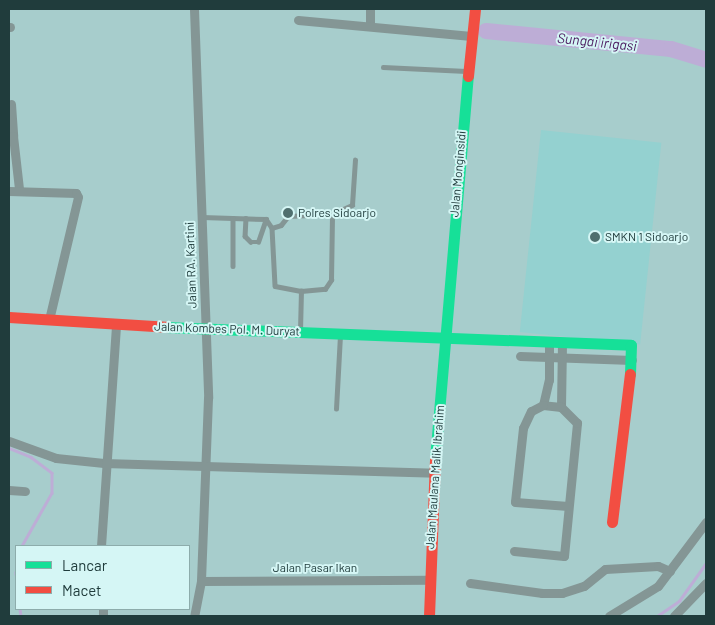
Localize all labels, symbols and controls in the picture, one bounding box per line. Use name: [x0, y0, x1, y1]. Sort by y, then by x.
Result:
water label: Sungai irigasi: [556, 29, 638, 55]
street label: Jalan Monginsidi: [447, 130, 469, 218]
place label: Polres Sidoarjo: [298, 206, 376, 220]
marker: Polres Sidoarjo: [282, 207, 294, 219]
street label: Jalan RA. Kartini: [182, 221, 200, 309]
place label: SMKN 1 Sidoarjo: [605, 230, 688, 244]
marker: SMKN 1 Sidoarjo: [589, 231, 601, 243]
street label: Jalan Kombes Pol. M. Duryat: [154, 319, 300, 339]
street label: Jalan Maulana Malik Ibrahim: [423, 404, 447, 550]
legend: [15, 545, 190, 610]
text: Lancar: [62, 556, 107, 574]
street label: Jalan Pasar Ikan: [273, 561, 357, 575]
text: Macet: [62, 581, 102, 599]

